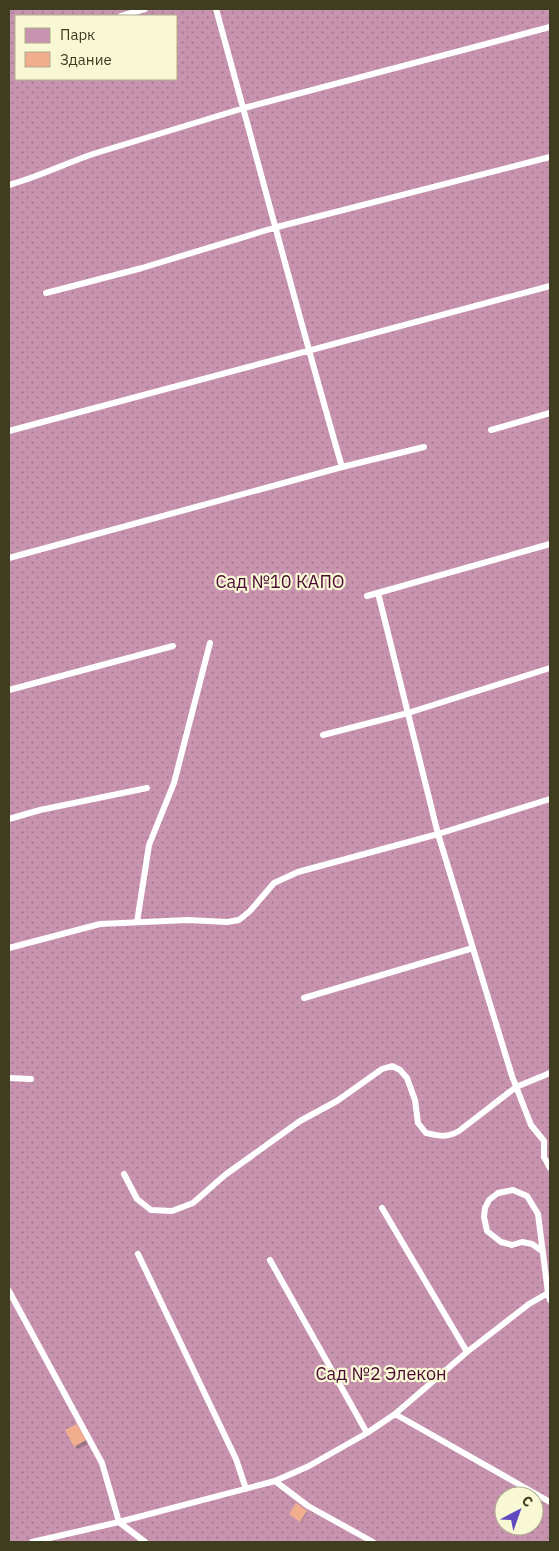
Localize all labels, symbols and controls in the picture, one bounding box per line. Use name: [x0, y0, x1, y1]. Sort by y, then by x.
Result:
legend: [15, 15, 178, 80]
text: Парк: [60, 25, 95, 44]
text: Здание: [60, 50, 112, 69]
park label: Сад №10 КАПО: [215, 570, 345, 593]
park label: Сад №2 Элекон: [315, 1362, 447, 1385]
north arrow: [494, 1486, 544, 1536]
text: С: [518, 1491, 537, 1511]

